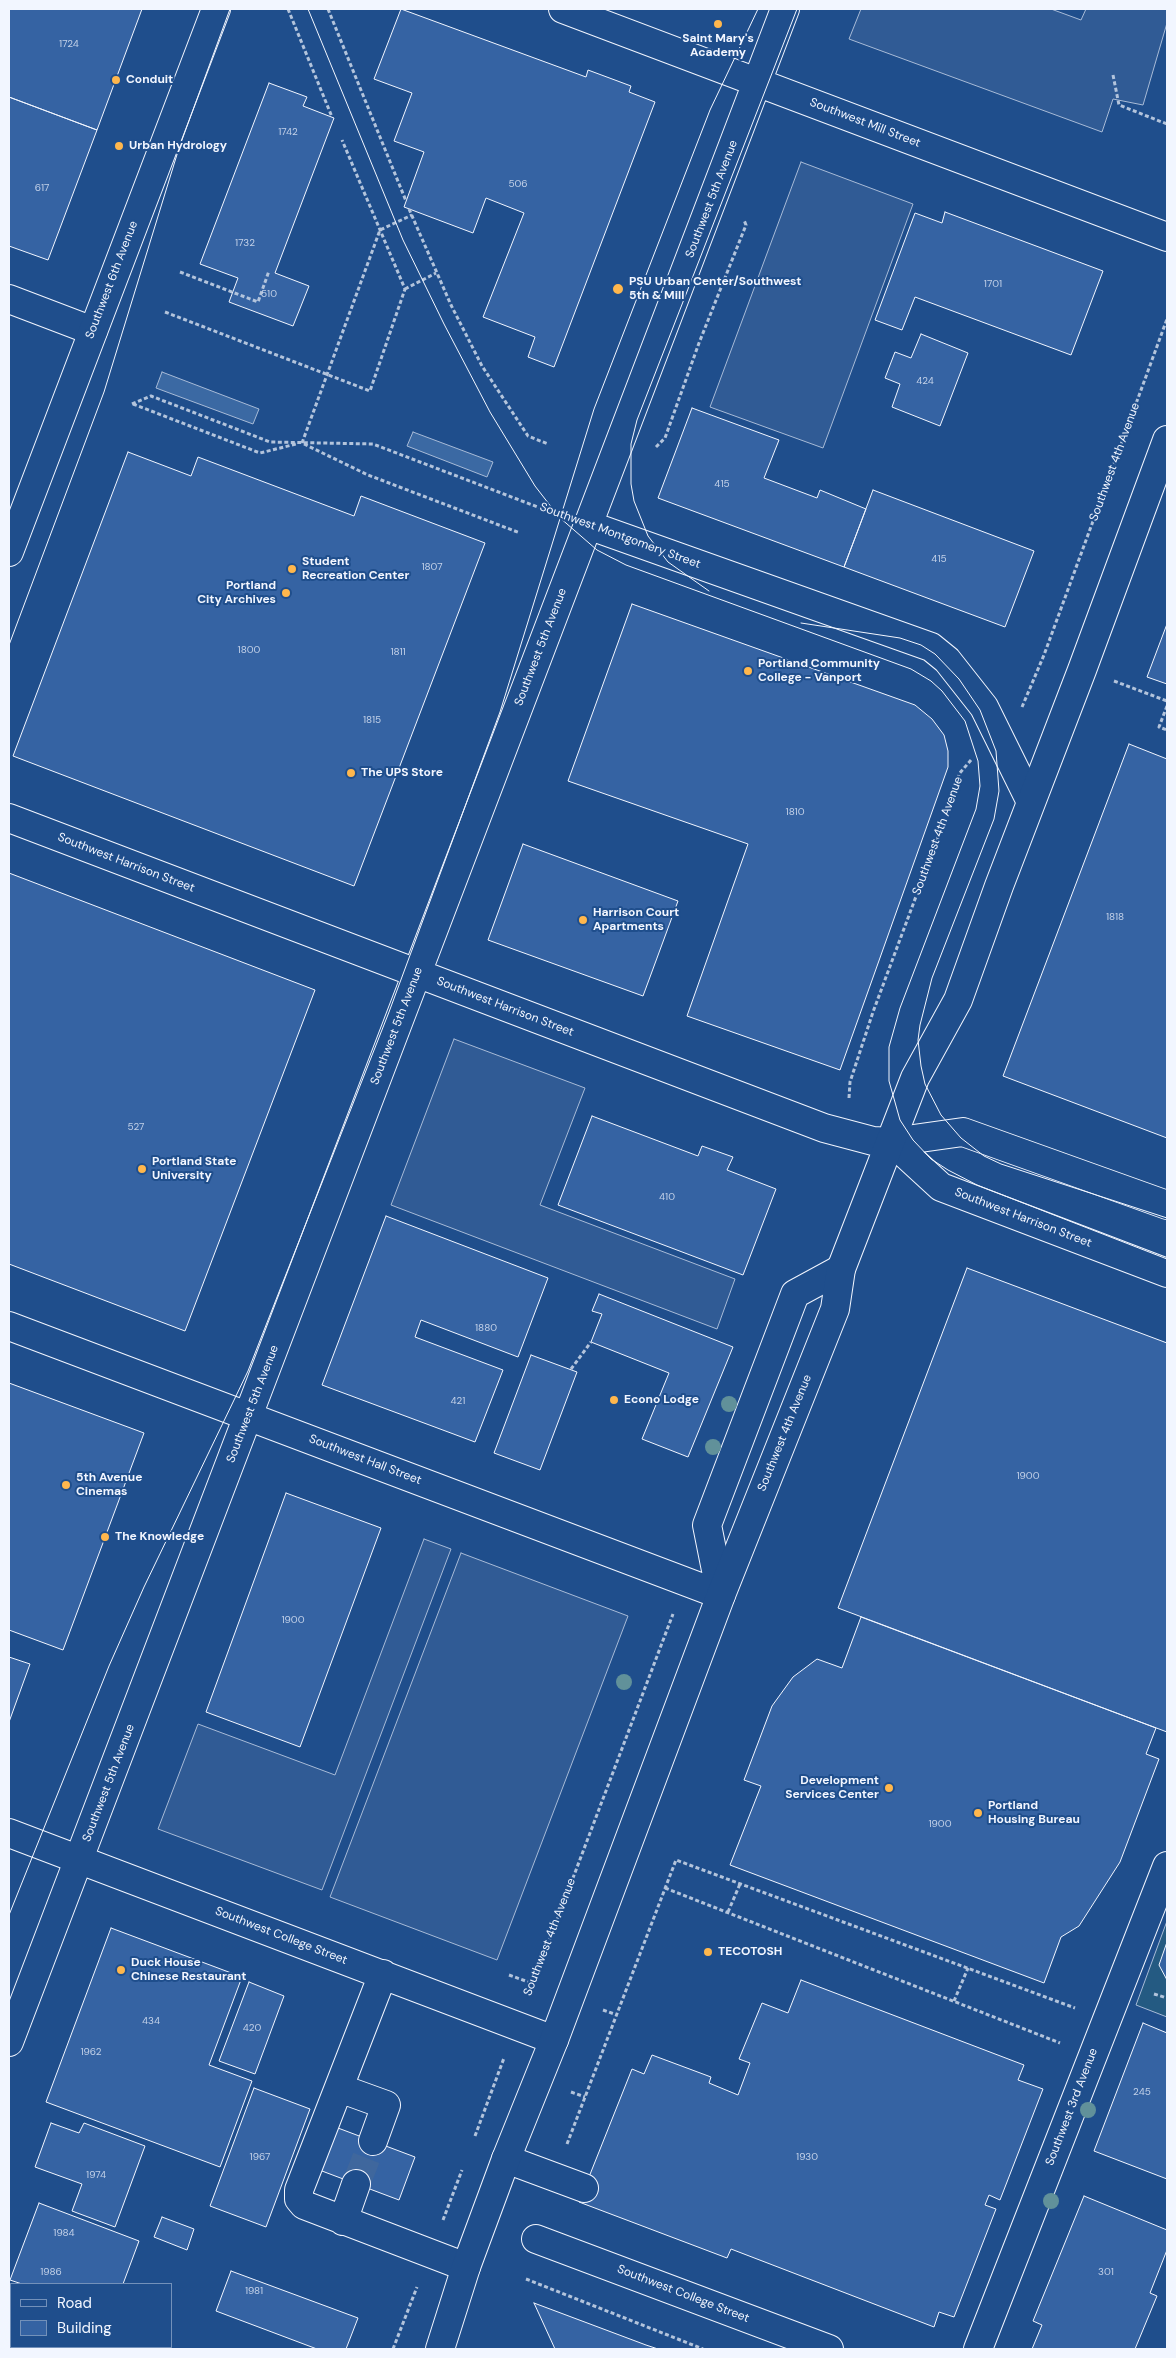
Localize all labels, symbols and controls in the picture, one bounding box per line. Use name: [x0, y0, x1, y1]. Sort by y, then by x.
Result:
marker: Saint Mary's Academy: [712, 18, 724, 30]
place label: Saint Mary's Academy: [682, 32, 754, 60]
house number: 1724: [59, 38, 79, 50]
place label: Conduit: [126, 73, 173, 87]
marker: Conduit: [110, 74, 122, 86]
street label: Southwest Mill Street: [808, 95, 922, 151]
house number: 1742: [278, 126, 298, 138]
street label: Southwest 5th Avenue: [683, 138, 741, 260]
place label: Urban Hydrology: [129, 139, 227, 153]
marker: Urban Hydrology: [113, 140, 125, 152]
house number: 506: [508, 178, 528, 190]
house number: 617: [35, 182, 49, 194]
street label: Southwest 6th Avenue: [83, 219, 141, 341]
house number: 1732: [235, 237, 255, 249]
place label: PSU Urban Center/Southwest 5th & Mill: [629, 275, 802, 303]
house number: 1701: [984, 278, 1002, 290]
marker: PSU Urban Center/Southwest 5th & Mill: [611, 282, 625, 296]
house number: 510: [261, 288, 277, 300]
house number: 424: [916, 375, 934, 387]
street label: Southwest 4th Avenue: [1087, 401, 1143, 523]
house number: 415: [714, 478, 730, 490]
street label: Southwest Montgomery Street: [538, 500, 702, 572]
house number: 415: [931, 553, 947, 565]
place label: Student Recreation Center: [302, 555, 409, 583]
house number: 1807: [421, 561, 443, 573]
marker: Student Recreation Center: [286, 563, 298, 575]
place label: Portland City Archives: [197, 579, 276, 607]
street label: Southwest 5th Avenue: [512, 586, 570, 708]
marker: Portland City Archives: [280, 587, 292, 599]
house number: 1800: [238, 644, 260, 656]
house number: 1811: [390, 646, 406, 658]
place label: Portland Community College - Vanport: [758, 657, 880, 685]
marker: Portland Community College - Vanport: [742, 665, 754, 677]
house number: 1815: [363, 714, 381, 726]
place label: The UPS Store: [361, 766, 443, 780]
marker: The UPS Store: [345, 767, 357, 779]
street label: Southwest 4th Avenue: [910, 775, 966, 897]
house number: 1810: [786, 806, 804, 818]
street label: Southwest Harrison Street: [55, 830, 197, 896]
place label: Harrison Court Apartments: [593, 906, 679, 934]
house number: 1818: [1106, 911, 1124, 923]
marker: Harrison Court Apartments: [577, 914, 589, 926]
street label: Southwest 5th Avenue: [368, 965, 426, 1087]
street label: Southwest Harrison Street: [434, 974, 576, 1040]
house number: 527: [128, 1121, 144, 1133]
place label: Portland State University: [152, 1155, 236, 1183]
marker: Portland State University: [136, 1163, 148, 1175]
street label: Southwest Harrison Street: [952, 1185, 1094, 1251]
house number: 410: [659, 1191, 675, 1203]
house number: 1880: [475, 1322, 497, 1334]
street label: Southwest 5th Avenue: [224, 1343, 282, 1465]
street label: Southwest 4th Avenue: [755, 1372, 815, 1494]
place label: Econo Lodge: [624, 1393, 699, 1407]
marker: Econo Lodge: [608, 1394, 620, 1406]
house number: 421: [451, 1395, 465, 1407]
street label: Southwest Hall Street: [307, 1432, 423, 1488]
house number: 1900: [1016, 1470, 1040, 1482]
place label: 5th Avenue Cinemas: [76, 1471, 142, 1499]
marker: 5th Avenue Cinemas: [60, 1479, 72, 1491]
place label: The Knowledge: [115, 1530, 204, 1544]
marker: The Knowledge: [99, 1531, 111, 1543]
house number: 1900: [281, 1614, 305, 1626]
street label: Southwest 5th Avenue: [80, 1722, 138, 1844]
place label: Development Services Center: [785, 1774, 879, 1802]
marker: Development Services Center: [883, 1782, 895, 1794]
place label: Portland Housing Bureau: [988, 1799, 1080, 1827]
marker: Portland Housing Bureau: [972, 1807, 984, 1819]
house number: 1900: [928, 1818, 952, 1830]
street label: Southwest 4th Avenue: [521, 1876, 579, 1998]
street label: Southwest College Street: [213, 1904, 349, 1968]
place label: TECOTOSH: [718, 1945, 782, 1959]
marker: TECOTOSH: [702, 1946, 714, 1958]
place label: Duck House Chinese Restaurant: [131, 1956, 246, 1984]
marker: Duck House Chinese Restaurant: [115, 1964, 127, 1976]
house number: 434: [142, 2015, 160, 2027]
house number: 420: [243, 2022, 261, 2034]
house number: 1962: [80, 2046, 102, 2058]
street label: Southwest 3rd Avenue: [1043, 2046, 1101, 2168]
house number: 245: [1133, 2086, 1151, 2098]
house number: 1967: [250, 2151, 270, 2163]
house number: 1930: [796, 2151, 818, 2163]
house number: 1974: [86, 2169, 106, 2181]
house number: 1984: [53, 2227, 75, 2239]
street label: Southwest College Street: [615, 2262, 751, 2326]
house number: 1986: [40, 2266, 62, 2278]
house number: 301: [1098, 2266, 1114, 2278]
legend: [10, 2283, 172, 2348]
house number: 1981: [245, 2285, 263, 2297]
text: Road: [57, 2293, 92, 2313]
text: Building: [57, 2318, 112, 2338]

